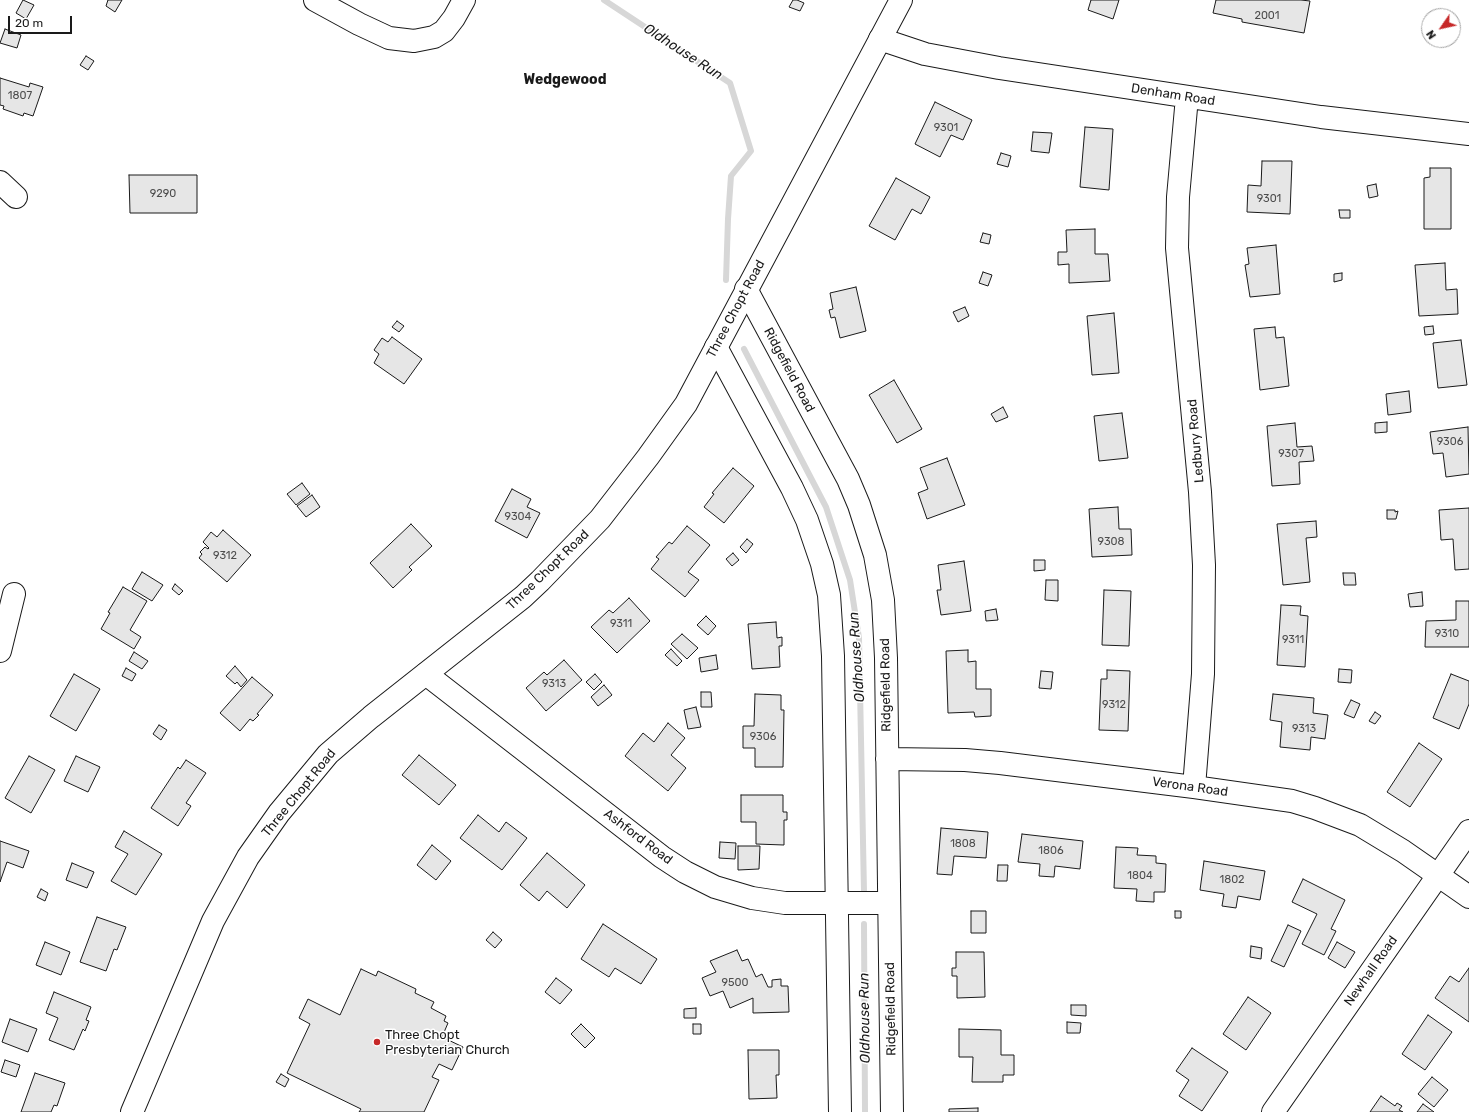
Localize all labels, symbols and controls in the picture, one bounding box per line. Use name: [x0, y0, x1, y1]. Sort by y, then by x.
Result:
scale bar: [10, 8, 74, 34]
north arrow: [1421, 8, 1461, 48]
house number: 2001: [1254, 9, 1280, 23]
text: 20 m: [15, 16, 43, 30]
water label: Oldhouse Run: [640, 20, 726, 84]
text: N: [1424, 28, 1439, 41]
district label: Wedgewood: [524, 72, 606, 88]
street label: Denham Road: [1130, 81, 1216, 109]
house number: 1807: [8, 89, 32, 103]
house number: 9301: [934, 121, 958, 135]
house number: 9290: [150, 187, 176, 201]
house number: 9301: [1257, 192, 1281, 206]
street label: Three Chopt Road: [704, 257, 768, 361]
street label: Ridgefield Road: [760, 325, 818, 415]
street label: Ledbury Road: [1185, 399, 1207, 483]
house number: 9306: [1437, 435, 1463, 449]
house number: 9307: [1278, 447, 1304, 461]
house number: 9304: [505, 510, 531, 524]
street label: Three Chopt Road: [504, 527, 592, 613]
house number: 9308: [1098, 535, 1124, 549]
house number: 9312: [213, 549, 237, 563]
water label: Oldhouse Run: [845, 611, 869, 703]
house number: 9311: [610, 617, 632, 631]
house number: 9310: [1435, 627, 1459, 641]
house number: 9311: [1282, 633, 1304, 647]
street label: Ridgefield Road: [877, 638, 895, 732]
house number: 9313: [542, 677, 566, 691]
house number: 9312: [1102, 698, 1126, 712]
house number: 9313: [1292, 722, 1316, 736]
house number: 9306: [750, 730, 776, 744]
street label: Three Chopt Road: [259, 746, 339, 840]
street label: Verona Road: [1151, 774, 1229, 800]
street label: Ashford Road: [601, 806, 675, 868]
house number: 1808: [950, 837, 976, 851]
house number: 1806: [1038, 844, 1064, 858]
house number: 1804: [1127, 869, 1153, 883]
house number: 1802: [1219, 873, 1245, 887]
street label: Newhall Road: [1341, 933, 1401, 1009]
street label: Ridgefield Road: [882, 962, 900, 1056]
water label: Oldhouse Run: [856, 973, 874, 1063]
house number: 9500: [721, 976, 749, 990]
place label: Three Chopt Presbyterian Church: [385, 1027, 510, 1058]
marker: Three Chopt Presbyterian Church: [372, 1037, 382, 1047]

